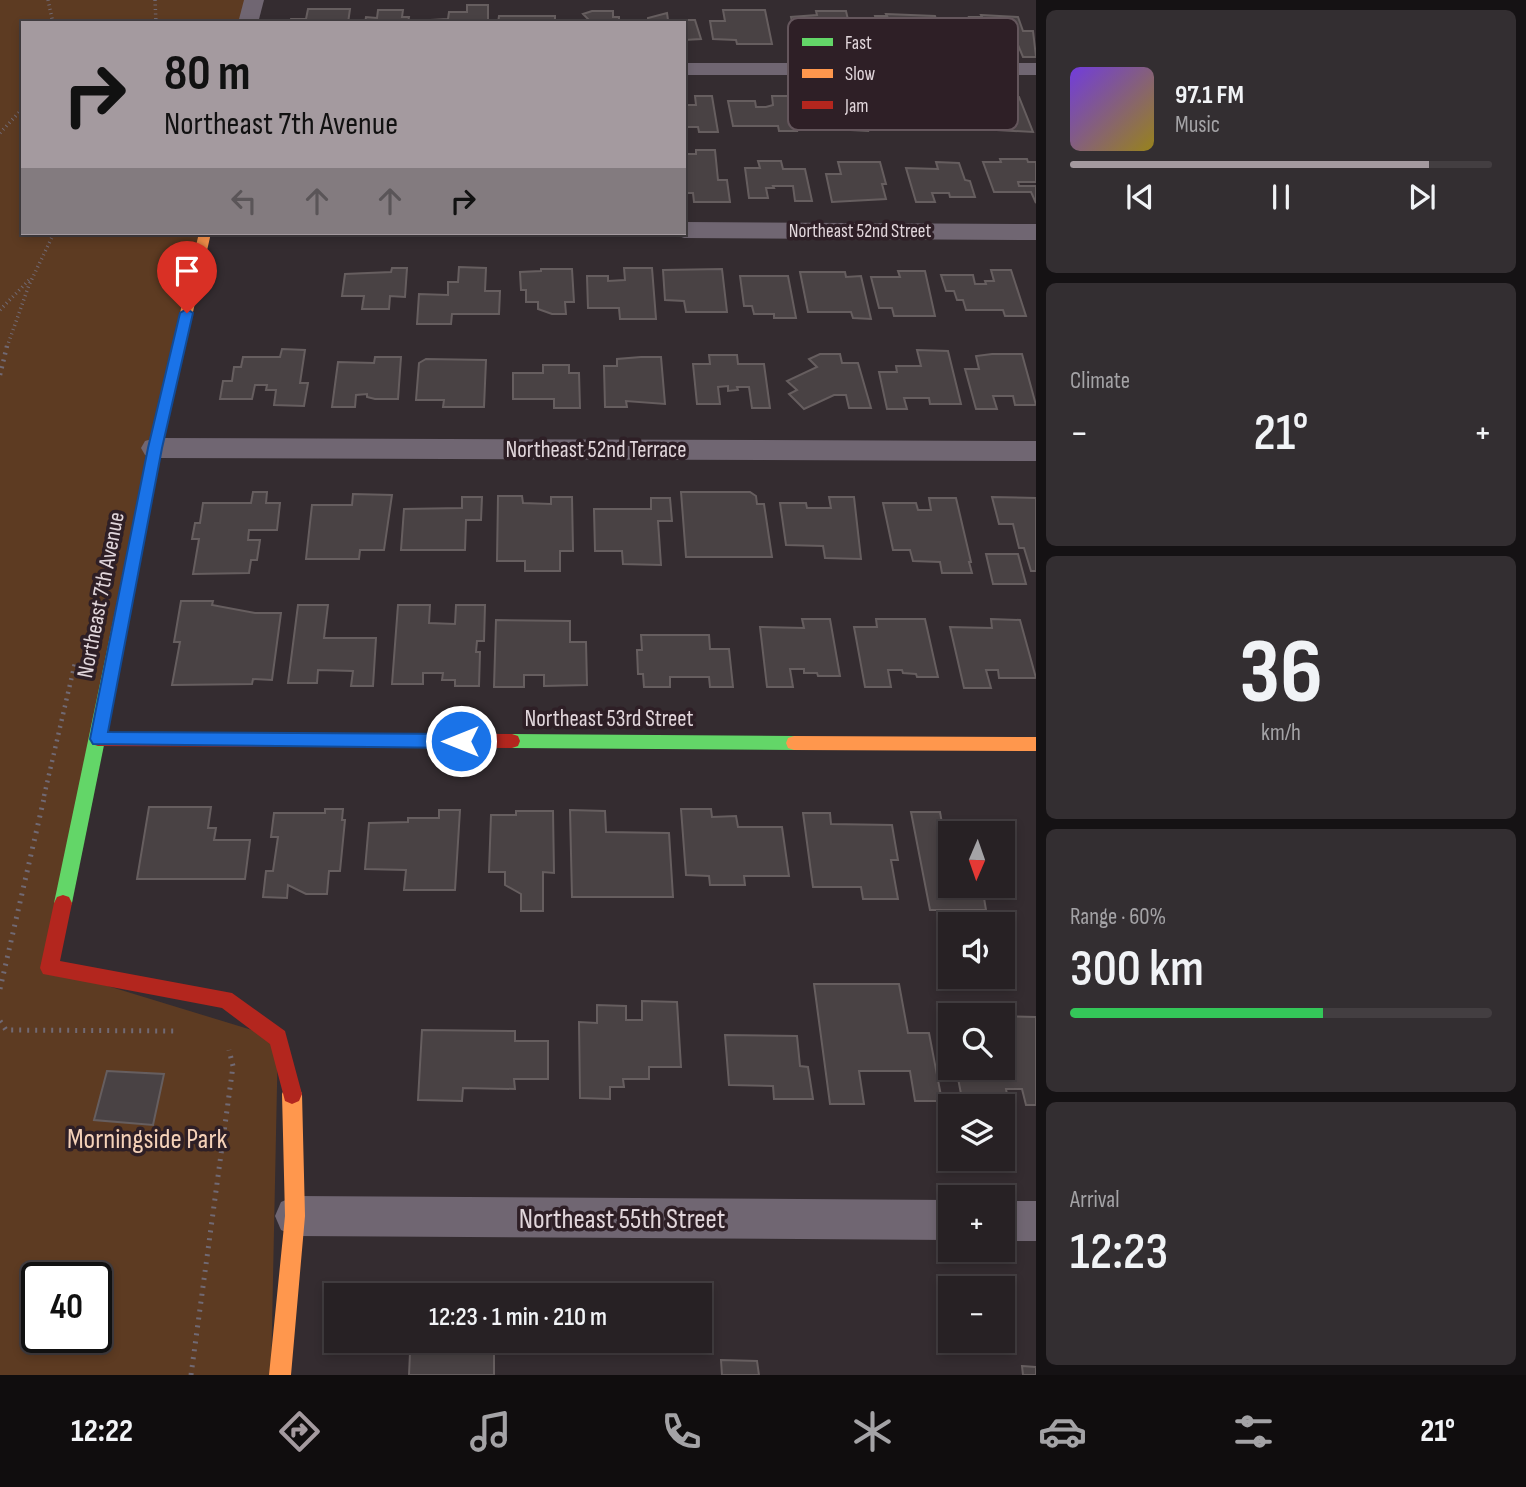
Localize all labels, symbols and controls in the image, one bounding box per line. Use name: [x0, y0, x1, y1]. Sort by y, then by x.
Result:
legend: [788, 18, 1018, 130]
text: Fast: [845, 32, 872, 55]
text: 80 m: [164, 45, 251, 104]
icon: right: [49, 49, 140, 140]
text: Slow: [845, 63, 875, 86]
text: 97.1 FM: [1175, 80, 1244, 111]
text: Jam: [844, 95, 868, 118]
text: Northeast 7th Avenue: [164, 105, 398, 144]
text: Music: [1175, 111, 1220, 139]
icon: previous: [1121, 178, 1159, 216]
icon: pause: [1262, 178, 1300, 216]
icon: next: [1403, 178, 1441, 216]
icon: left: [225, 182, 263, 220]
icon: ahead: [298, 182, 336, 220]
icon: ahead: [371, 182, 409, 220]
icon: right: [444, 182, 482, 220]
street label: Northeast 52nd Street: [789, 220, 931, 243]
pin: [157, 241, 217, 313]
icon: arrive: [168, 252, 206, 290]
text: Climate: [1070, 367, 1130, 395]
text: 21°: [1254, 402, 1308, 465]
text: −: [1070, 411, 1089, 456]
text: +: [1473, 411, 1492, 456]
street label: Northeast 52nd Terrace: [506, 436, 686, 464]
street label: Northeast 7th Avenue: [71, 510, 131, 680]
text: 36: [1239, 619, 1323, 728]
position arrow: [424, 704, 498, 778]
street label: Northeast 53rd Street: [525, 705, 693, 733]
text: km/h: [1261, 719, 1301, 747]
north arrow: [938, 821, 1015, 898]
map controls: [938, 821, 1015, 1353]
text: Range · 60%: [1070, 903, 1166, 931]
button: sound: [938, 912, 1015, 989]
text: 300 km: [1070, 938, 1204, 1001]
button: search: [938, 1003, 1015, 1080]
button: layers: [938, 1094, 1015, 1171]
park label: Morningside Park: [67, 1123, 227, 1156]
button: +: [938, 1185, 1015, 1262]
text: Arrival: [1070, 1186, 1119, 1214]
street label: Northeast 55th Street: [519, 1203, 725, 1236]
text: 12:23: [1070, 1221, 1168, 1284]
speed limit sign: 40: [21, 1262, 112, 1353]
button: −: [938, 1276, 1015, 1353]
text: 12:23 · 1 min · 210 m: [429, 1302, 607, 1333]
icon: directions: [275, 1407, 324, 1456]
icon: music: [466, 1407, 515, 1456]
icon: phone: [657, 1407, 706, 1456]
icon: climate: [848, 1407, 897, 1456]
icon: car: [1038, 1407, 1087, 1456]
icon: filters: [1229, 1407, 1278, 1456]
text: 12:22: [71, 1412, 133, 1451]
text: 21°: [1420, 1412, 1455, 1451]

